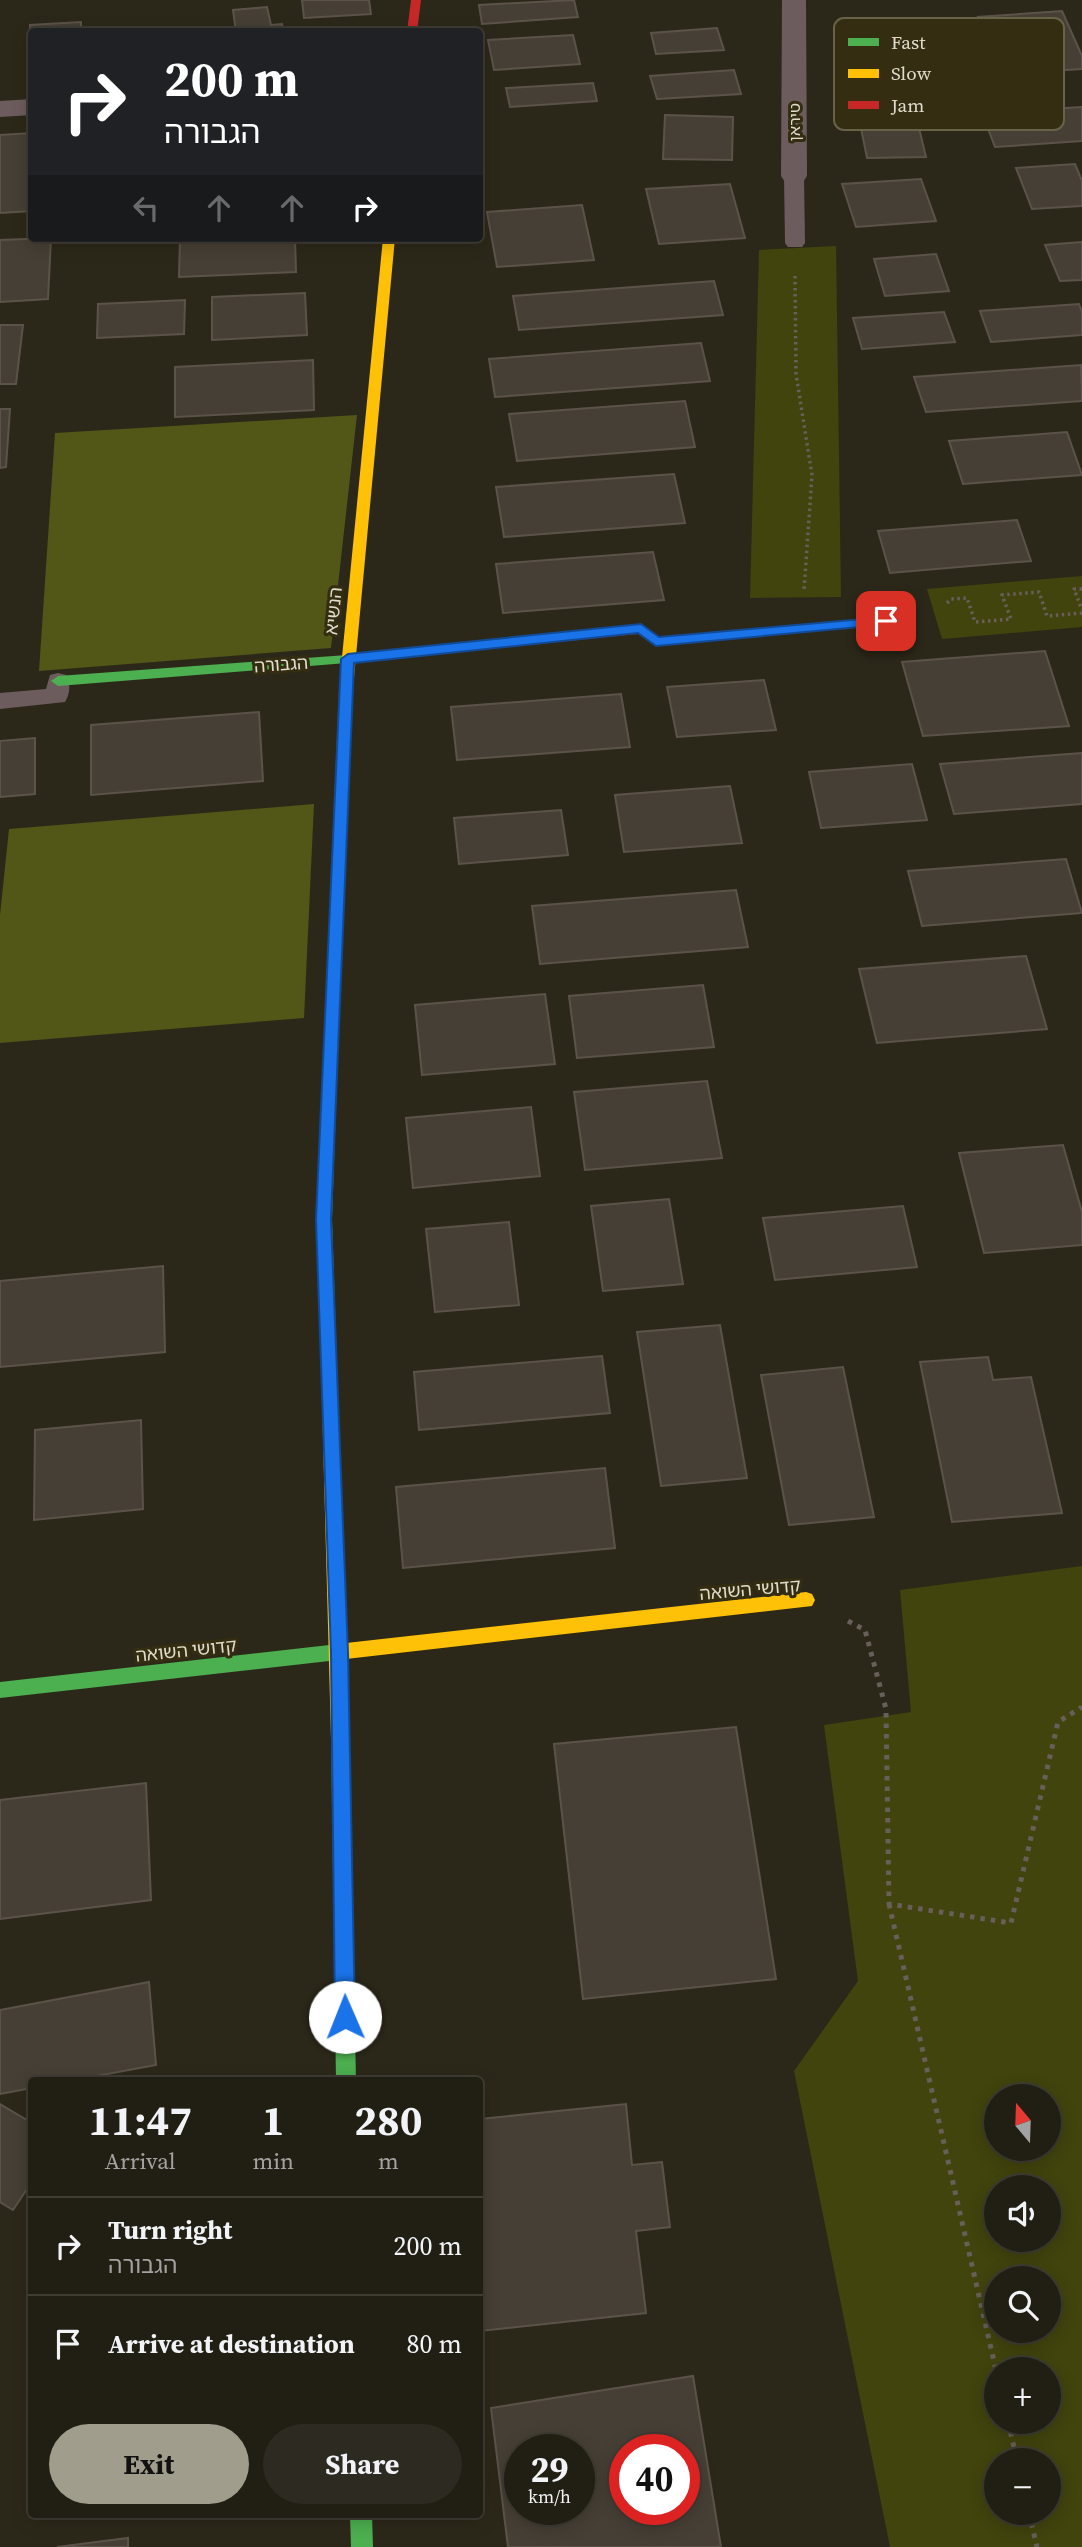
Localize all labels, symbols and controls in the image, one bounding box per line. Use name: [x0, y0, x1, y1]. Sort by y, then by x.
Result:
legend: [834, 18, 1064, 130]
text: Fast: [891, 29, 926, 55]
text: 200 m: [164, 45, 299, 112]
icon: right: [49, 56, 140, 147]
text: Slow: [891, 60, 932, 86]
text: Jam: [890, 92, 924, 118]
street label: טיראן: [783, 103, 805, 141]
text: הגבורה: [164, 110, 261, 154]
icon: left: [127, 189, 165, 227]
icon: ahead: [200, 189, 238, 227]
icon: ahead: [273, 189, 311, 227]
icon: right: [346, 189, 384, 227]
street label: הנשיא: [318, 586, 348, 636]
pin: [856, 591, 916, 651]
icon: arrive: [867, 602, 905, 640]
street label: הגבורה: [253, 650, 309, 678]
street label: קדושי השואה: [698, 1572, 802, 1606]
street label: קדושי השואה: [134, 1632, 238, 1668]
position arrow: [308, 1980, 382, 2054]
north arrow: [984, 2084, 1060, 2161]
map controls: [984, 2084, 1061, 2525]
text: 11:47: [88, 2091, 192, 2149]
text: 1: [262, 2091, 285, 2149]
text: 280: [354, 2091, 423, 2149]
text: Arrival: [105, 2145, 176, 2177]
text: min: [252, 2145, 294, 2177]
text: m: [378, 2145, 399, 2177]
button: sound: [984, 2175, 1061, 2252]
text: Turn right: [108, 2212, 232, 2248]
icon: right: [49, 2227, 87, 2265]
text: 200 m: [394, 2228, 462, 2264]
text: הגבורה: [108, 2249, 177, 2281]
button: search: [984, 2266, 1061, 2343]
icon: arrive: [49, 2325, 87, 2363]
text: Arrive at destination: [108, 2326, 355, 2362]
text: 80 m: [407, 2326, 462, 2362]
button: +: [984, 2357, 1061, 2434]
button: Exit: [49, 2424, 249, 2504]
button: Share: [263, 2424, 462, 2504]
speed limit sign: 40: [609, 2434, 700, 2525]
text: 29: [531, 2446, 568, 2494]
button: −: [984, 2448, 1061, 2525]
text: km/h: [528, 2484, 571, 2509]

